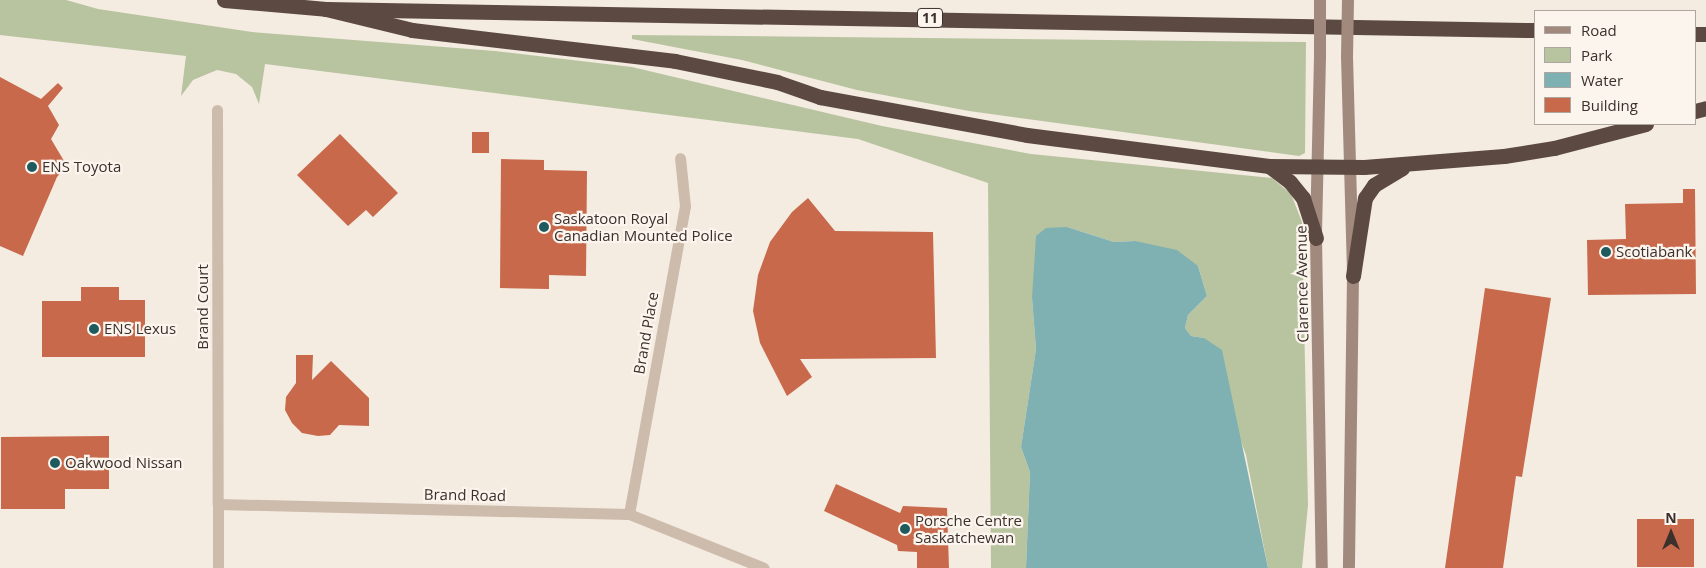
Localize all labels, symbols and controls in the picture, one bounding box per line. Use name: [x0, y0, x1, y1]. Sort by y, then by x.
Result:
road number: 11: [916, 7, 944, 30]
legend: [1534, 10, 1696, 125]
text: Road: [1581, 20, 1617, 40]
text: Park: [1581, 45, 1612, 65]
text: Water: [1581, 70, 1623, 90]
text: Building: [1581, 95, 1638, 115]
place label: ENS Toyota: [42, 158, 121, 176]
marker: ENS Toyota: [26, 161, 38, 173]
place label: Saskatoon Royal Canadian Mounted Police: [554, 209, 733, 244]
marker: Saskatoon Royal Canadian Mounted Police: [538, 221, 550, 233]
street label: Clarence Avenue: [1292, 225, 1312, 343]
place label: Scotiabank: [1616, 243, 1692, 261]
marker: Scotiabank: [1600, 246, 1612, 258]
street label: Brand Court: [194, 264, 212, 350]
street label: Brand Place: [630, 290, 662, 376]
place label: ENS Lexus: [104, 320, 176, 338]
marker: ENS Lexus: [88, 323, 100, 335]
place label: Oakwood Nissan: [65, 454, 183, 472]
marker: Oakwood Nissan: [49, 457, 61, 469]
street label: Brand Road: [424, 485, 506, 505]
north arrow: [1646, 508, 1696, 558]
text: N: [1665, 508, 1677, 527]
place label: Porsche Centre Saskatchewan: [915, 511, 1022, 546]
marker: Porsche Centre Saskatchewan: [899, 523, 911, 535]

